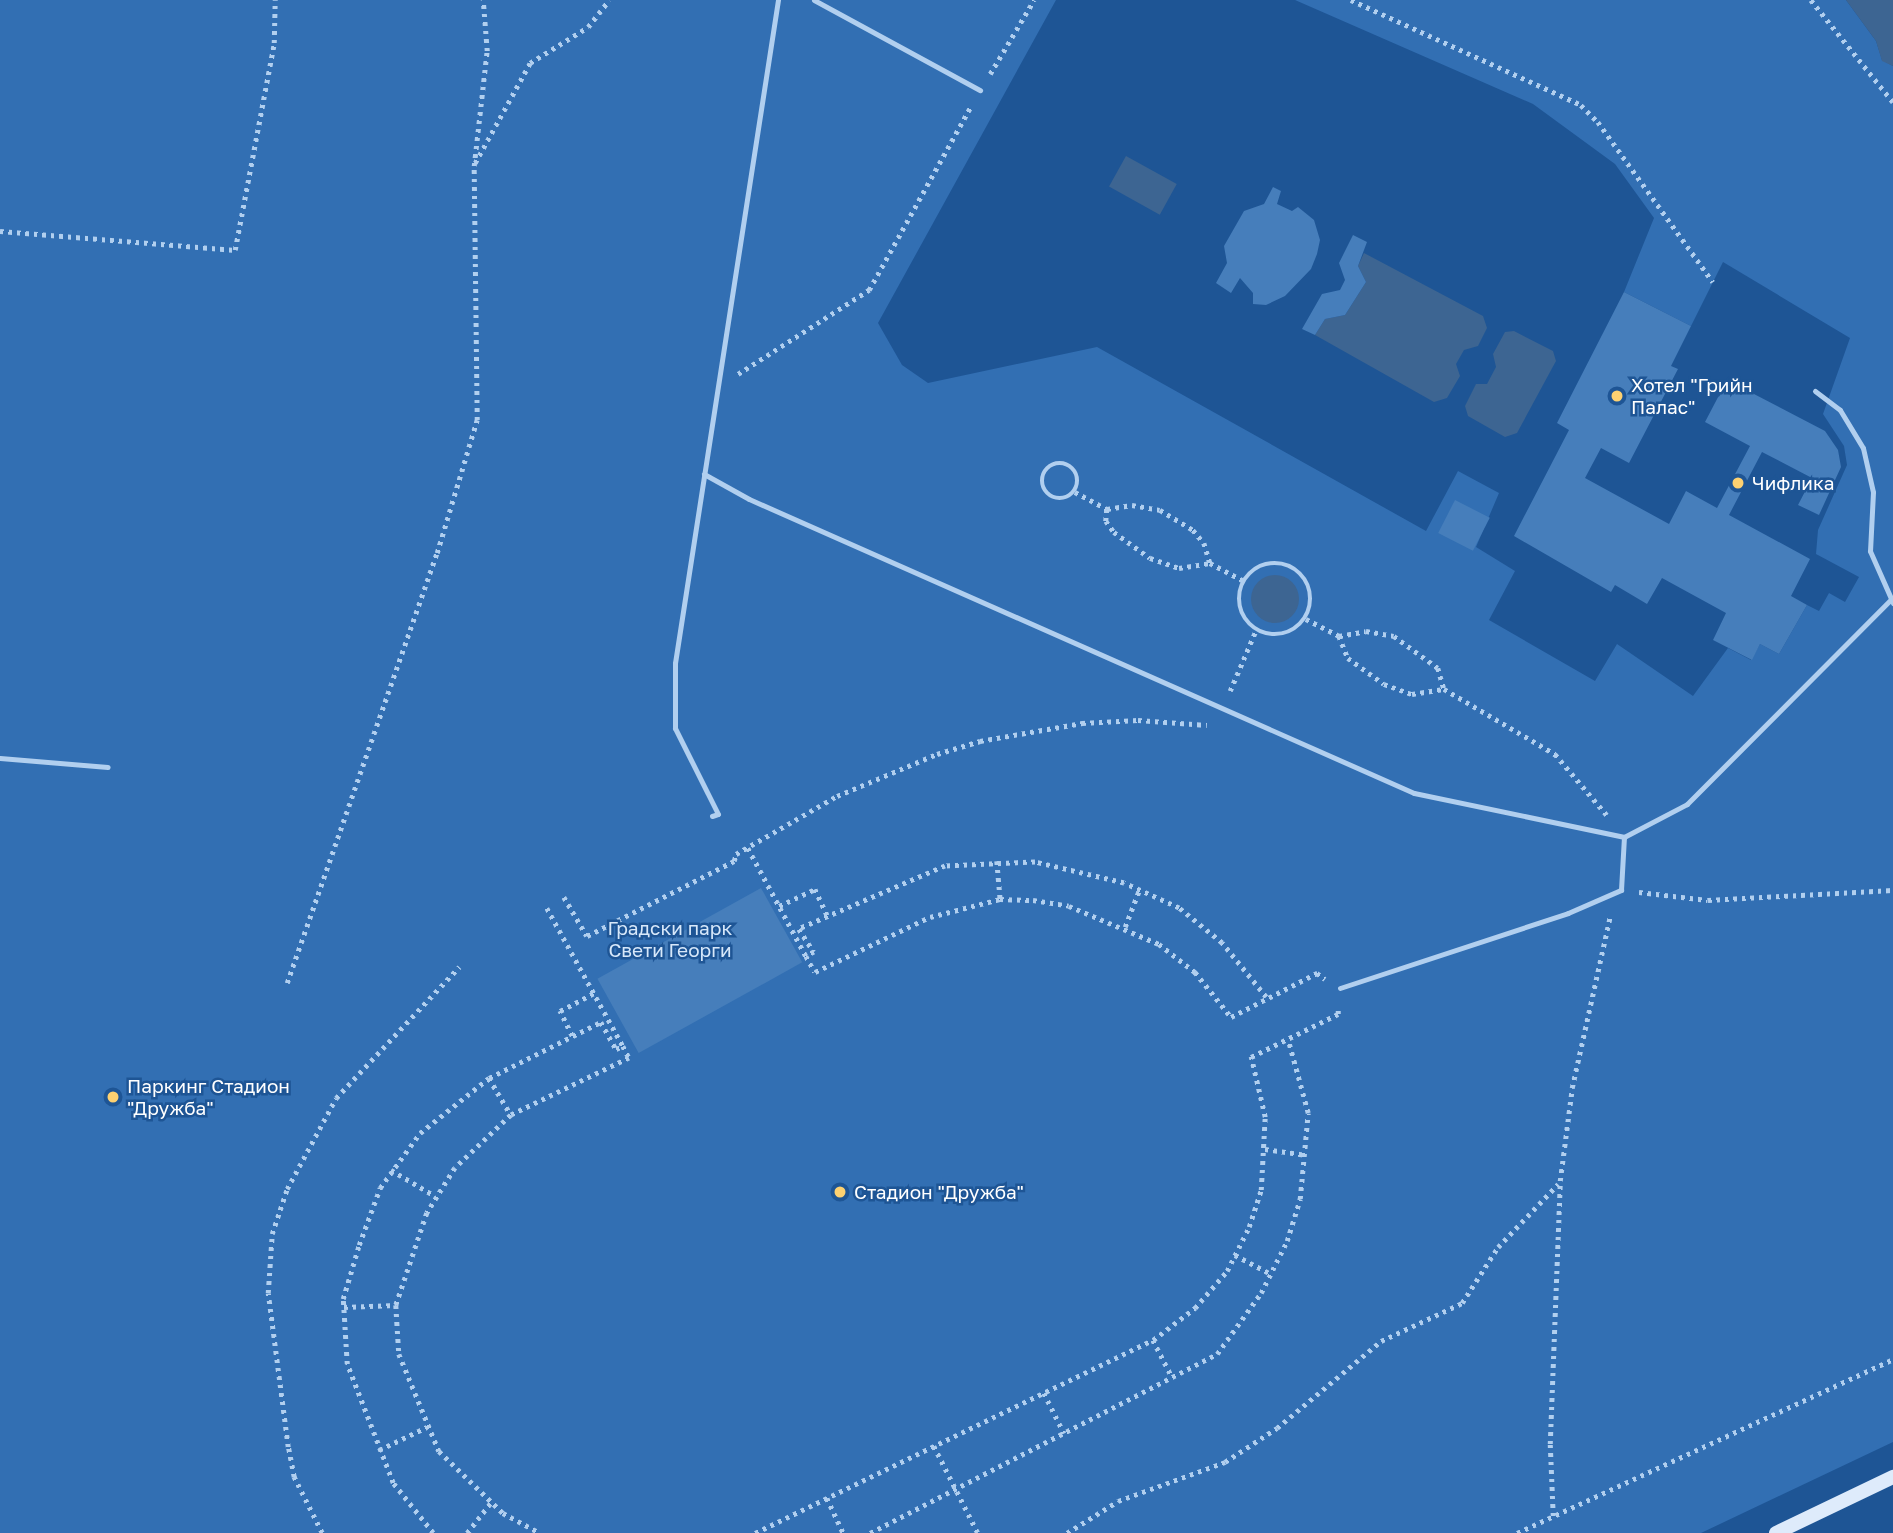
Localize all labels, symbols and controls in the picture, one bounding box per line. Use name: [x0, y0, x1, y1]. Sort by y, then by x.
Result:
place label: Хотел "Грийн Палас": [1631, 374, 1753, 418]
marker: Хотел "Грийн Палас": [1609, 388, 1625, 404]
place label: Чифлика: [1752, 472, 1834, 494]
marker: Чифлика: [1730, 475, 1746, 491]
park label: Градски парк Свети Георги: [608, 917, 732, 961]
place label: Паркинг Стадион "Дружба": [127, 1075, 290, 1119]
marker: Паркинг Стадион "Дружба": [105, 1089, 121, 1105]
place label: Стадион "Дружба": [854, 1181, 1024, 1203]
marker: Стадион "Дружба": [832, 1184, 848, 1200]

